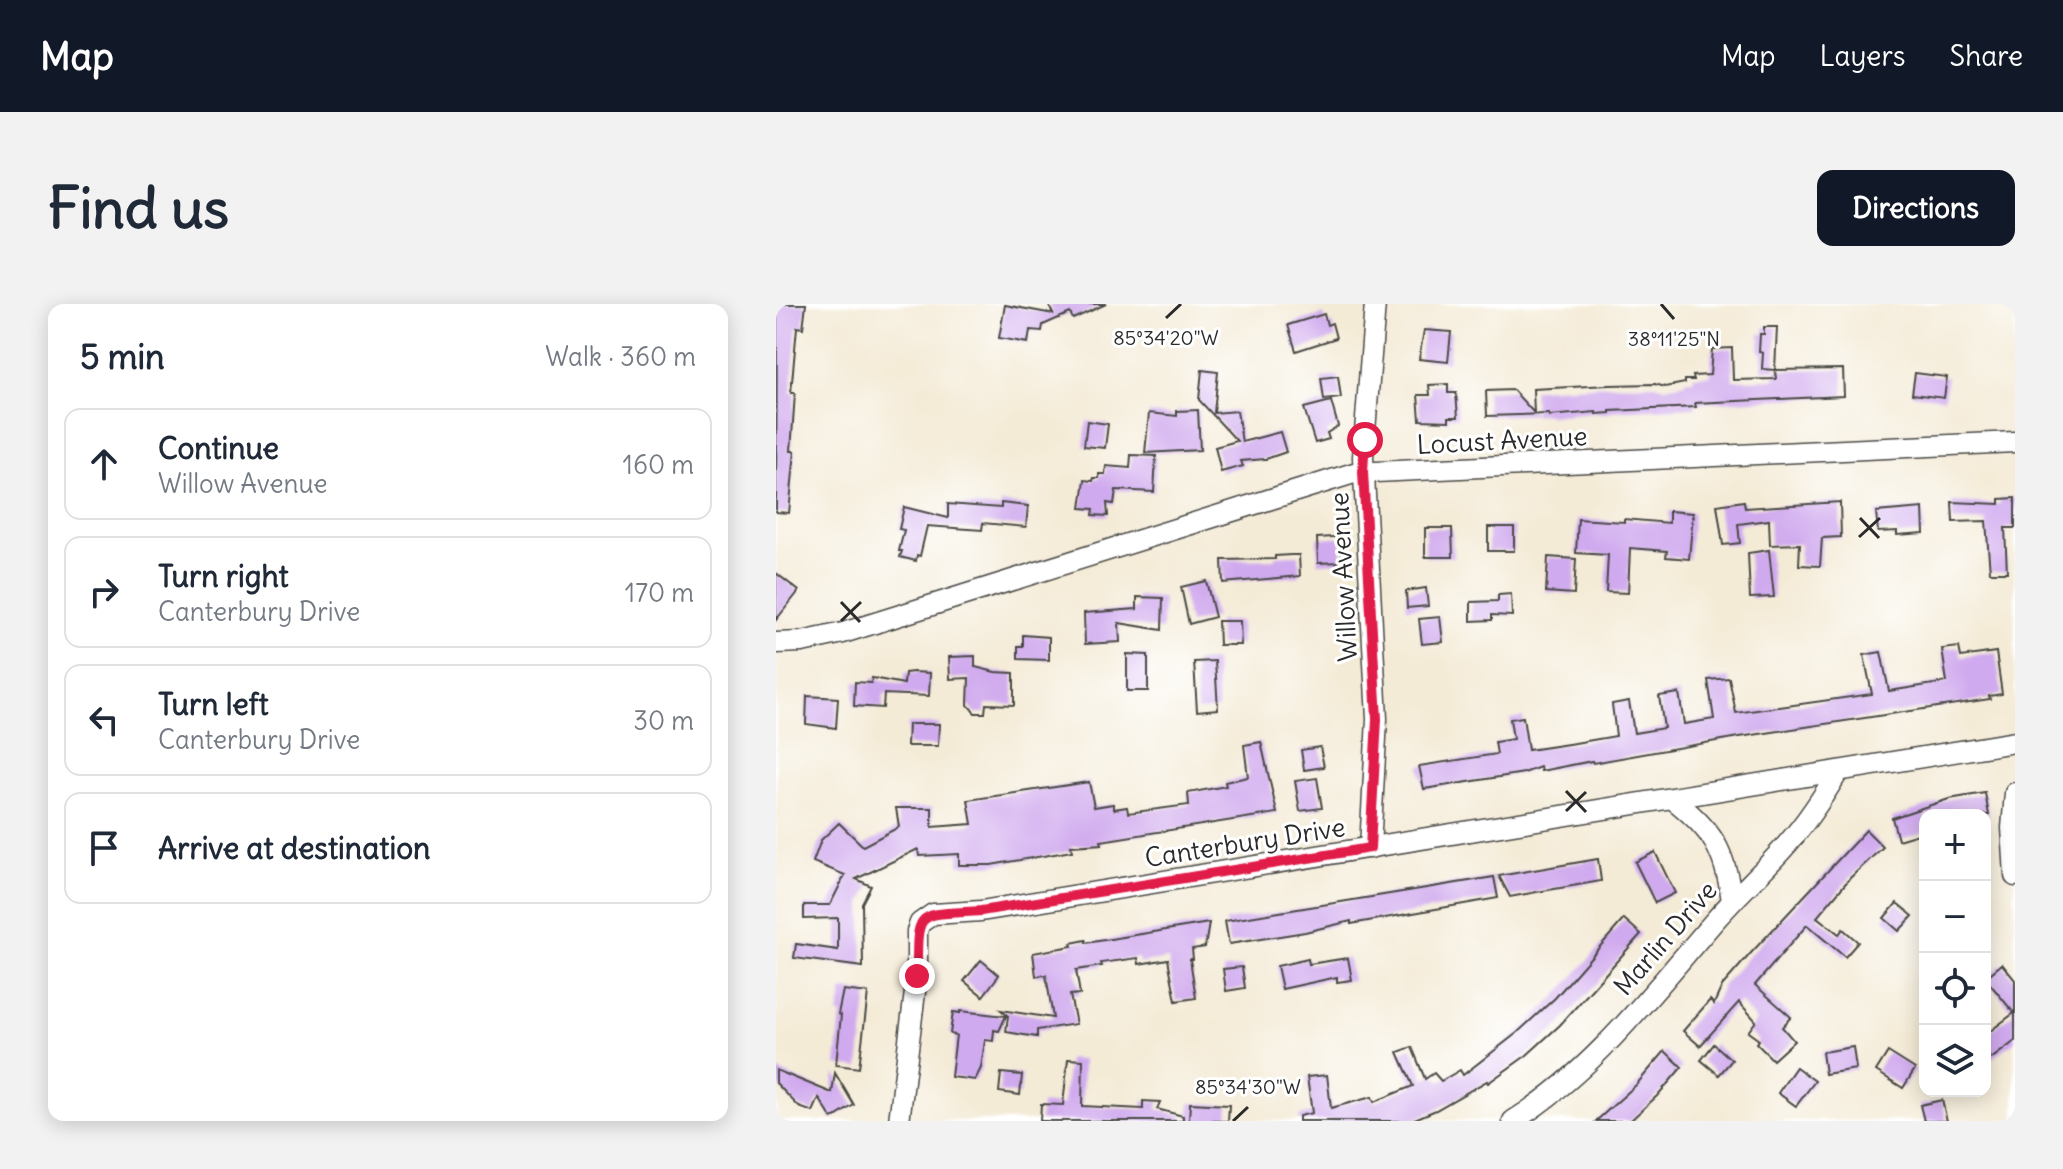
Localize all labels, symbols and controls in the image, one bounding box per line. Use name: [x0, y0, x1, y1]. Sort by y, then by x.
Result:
text: Map: [40, 33, 114, 80]
text: Map: [1721, 38, 1776, 74]
text: Layers: [1820, 38, 1906, 74]
text: Share: [1950, 38, 2023, 74]
button: Directions: [1817, 170, 2015, 246]
text: Find us: [48, 173, 229, 243]
text: 85°34'20"W: [1113, 325, 1219, 350]
text: 38°11'25"N: [1628, 326, 1720, 351]
text: 5 min: [80, 335, 165, 378]
text: Walk · 360 m: [545, 340, 696, 373]
street label: Locust Avenue: [1416, 419, 1588, 461]
route start: [1347, 422, 1383, 458]
text: Continue: [158, 429, 279, 467]
icon: ahead: [82, 442, 126, 486]
text: 160 m: [623, 448, 694, 481]
text: Willow Avenue: [158, 467, 328, 500]
street label: Willow Avenue: [1322, 492, 1364, 662]
text: Turn right: [158, 557, 289, 595]
icon: right: [82, 570, 126, 614]
text: 170 m: [625, 576, 694, 609]
text: Canterbury Drive: [158, 595, 360, 628]
text: Turn left: [158, 685, 269, 723]
icon: left: [82, 698, 126, 742]
text: 30 m: [633, 704, 694, 737]
text: Canterbury Drive: [158, 723, 360, 756]
map controls: [1919, 809, 1991, 1097]
button: +: [1919, 809, 1991, 881]
street label: Canterbury Drive: [1143, 810, 1347, 874]
icon: arrive: [82, 826, 126, 870]
text: Arrive at destination: [158, 829, 430, 867]
street label: Marlin Drive: [1606, 874, 1724, 1002]
button: −: [1919, 881, 1991, 953]
button: locate: [1919, 953, 1991, 1025]
route end: [899, 958, 935, 994]
button: layers: [1919, 1025, 1991, 1097]
text: 85°34'30"W: [1195, 1074, 1301, 1099]

